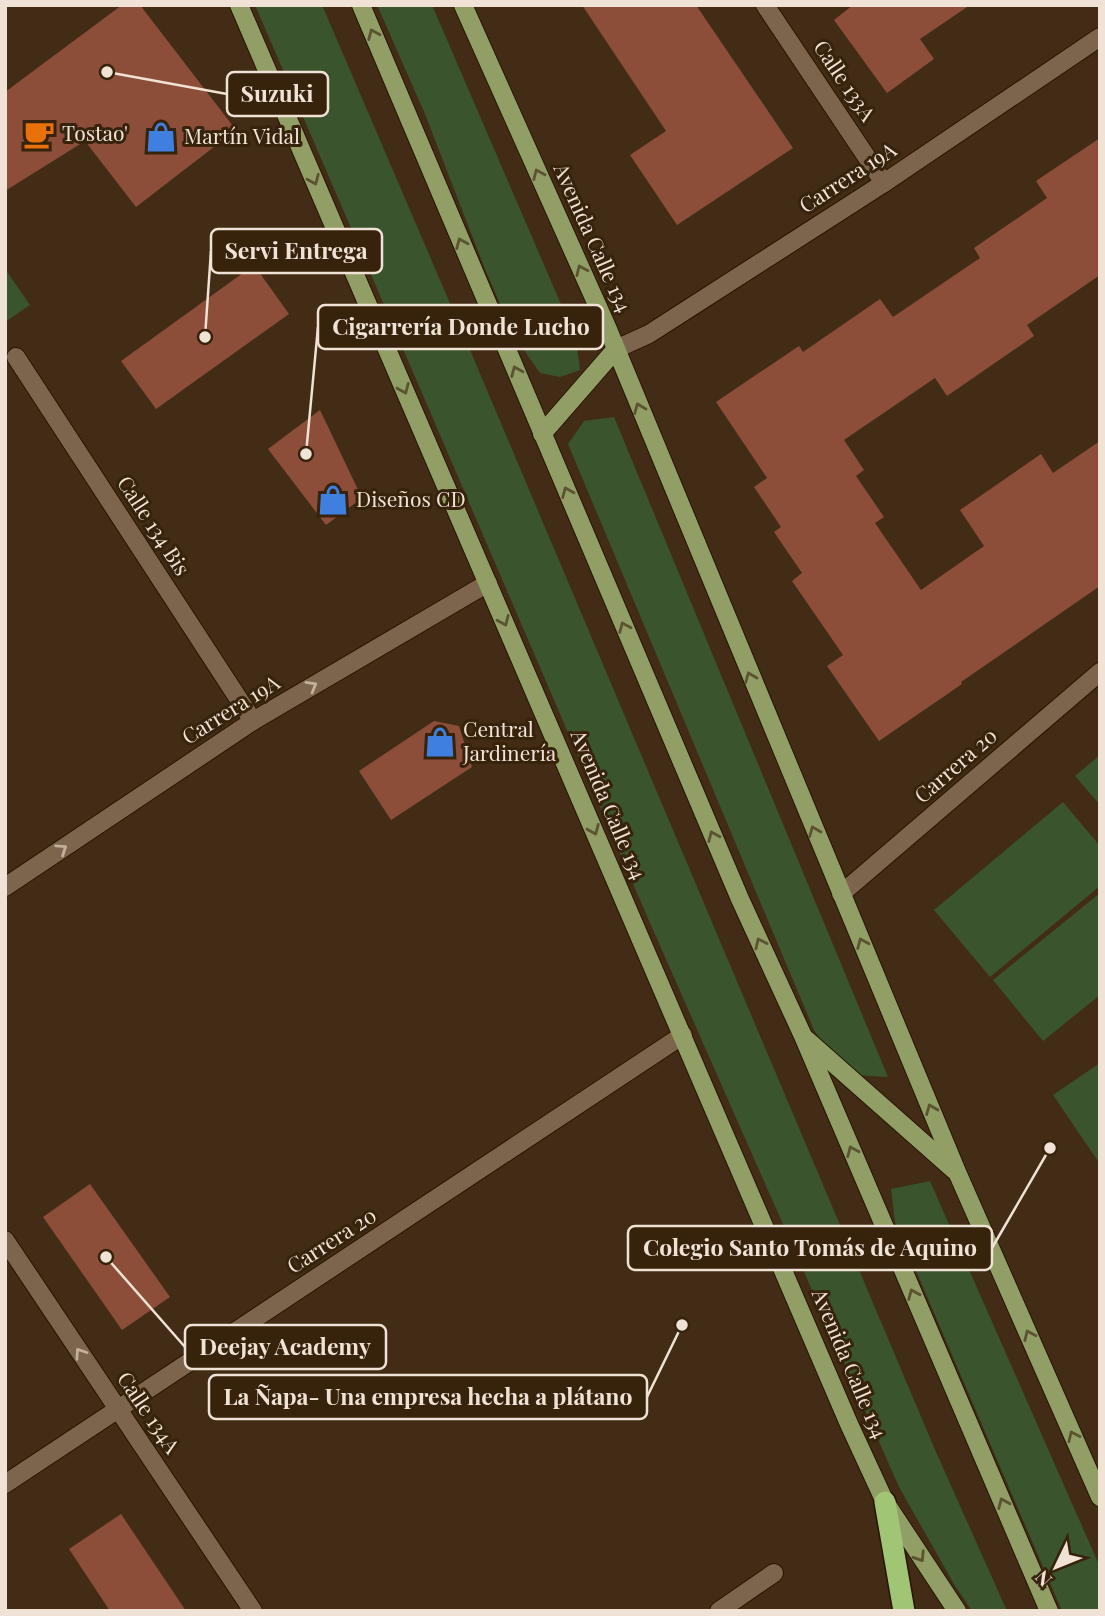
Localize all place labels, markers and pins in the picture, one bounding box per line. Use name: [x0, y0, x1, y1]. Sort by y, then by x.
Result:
callout: Suzuki: [227, 72, 328, 116]
cafe icon: Tostao': [22, 117, 56, 151]
place label: Tostao': [62, 118, 128, 146]
shop icon: Martín Vidal: [144, 120, 178, 154]
place label: Martín Vidal: [184, 121, 300, 149]
callout: Servi Entrega: [211, 229, 382, 273]
callout: Cigarrería Donde Lucho: [318, 305, 603, 349]
shop icon: Diseños CD: [316, 483, 350, 517]
place label: Diseños CD: [356, 484, 466, 512]
place label: Central Jardinería: [462, 714, 557, 766]
shop icon: Central Jardinería: [423, 725, 457, 759]
callout: Colegio Santo Tomás de Aquino: [628, 1226, 992, 1270]
callout: Deejay Academy: [185, 1325, 386, 1369]
callout: La Ñapa- Una empresa hecha a plátano: [209, 1375, 647, 1419]

